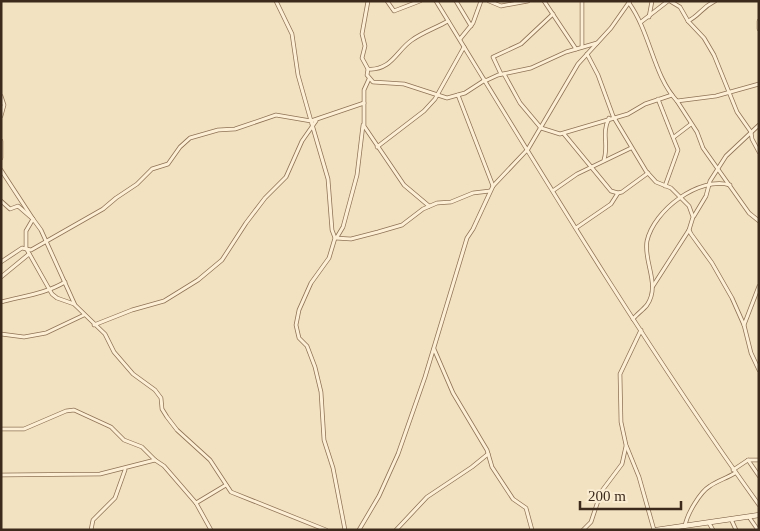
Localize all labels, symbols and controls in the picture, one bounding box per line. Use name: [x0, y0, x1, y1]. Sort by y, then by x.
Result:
scale bar: [580, 478, 681, 510]
text: 200 m: [588, 488, 626, 504]

